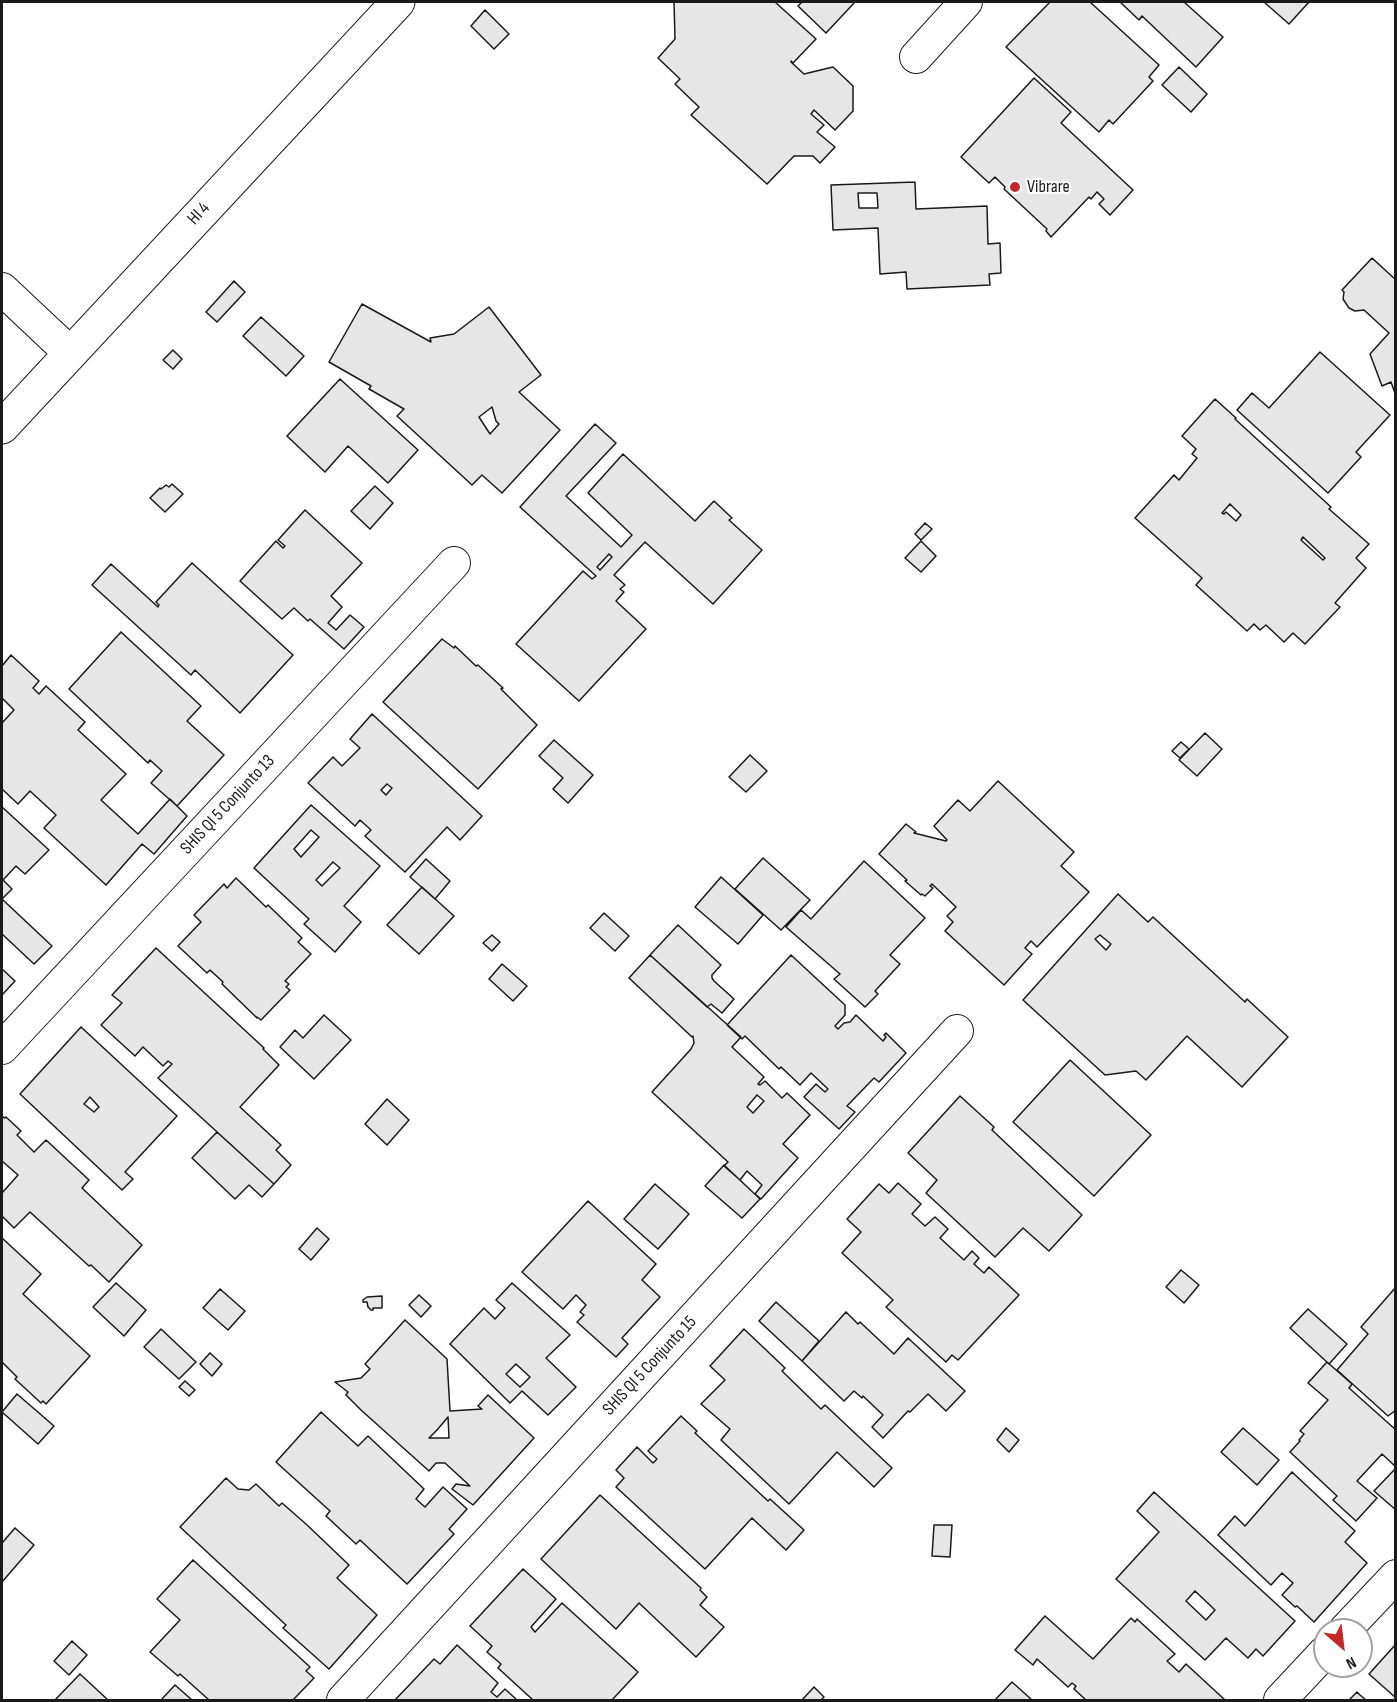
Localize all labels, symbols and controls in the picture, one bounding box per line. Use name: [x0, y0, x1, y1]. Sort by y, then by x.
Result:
place label: Vibrare: [1027, 176, 1070, 198]
marker: Vibrare: [1008, 180, 1022, 194]
street label: HI 4: [183, 198, 215, 230]
street label: SHIS QI 5 Conjunto 13: [176, 751, 280, 859]
street label: SHIS QI 5 Conjunto 15: [598, 1312, 702, 1420]
north arrow: [1313, 1618, 1373, 1678]
text: N: [1343, 1652, 1359, 1673]

